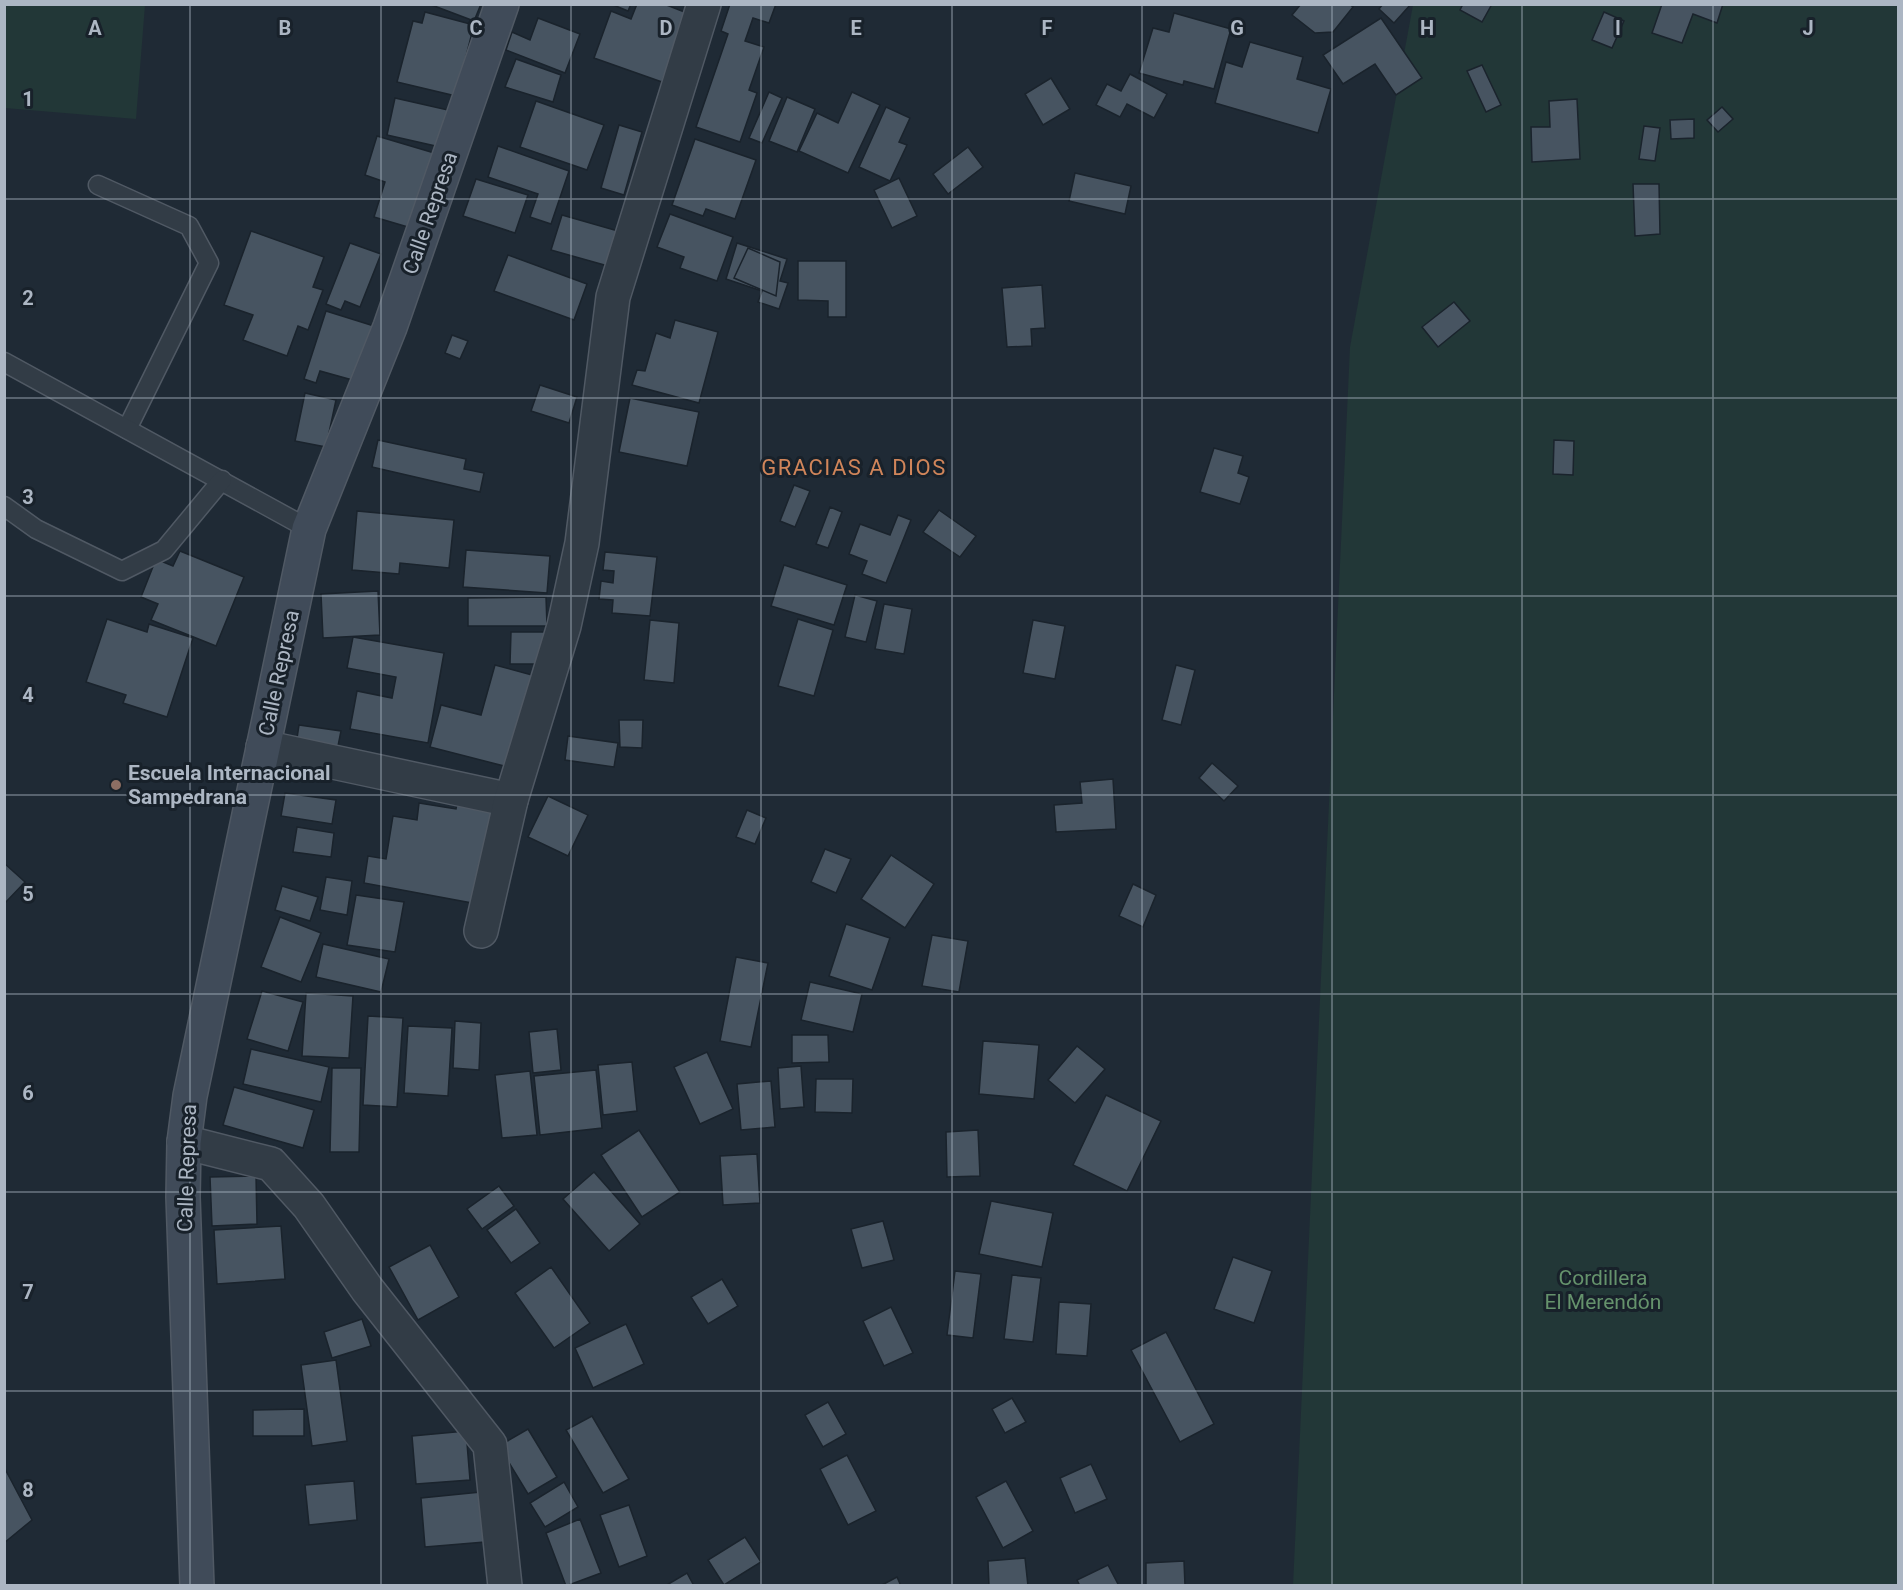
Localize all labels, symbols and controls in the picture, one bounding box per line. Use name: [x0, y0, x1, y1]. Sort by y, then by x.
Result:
text: A: [88, 16, 102, 40]
text: B: [279, 16, 291, 40]
text: C: [469, 16, 483, 40]
text: D: [660, 16, 673, 40]
text: E: [850, 16, 862, 40]
text: F: [1042, 16, 1053, 40]
text: G: [1230, 16, 1244, 40]
text: H: [1420, 16, 1434, 40]
text: I: [1615, 16, 1621, 40]
text: J: [1802, 16, 1814, 40]
text: 1: [22, 87, 34, 111]
street label: Calle Represa: [398, 149, 462, 277]
text: 2: [22, 286, 34, 310]
district label: GRACIAS A DIOS: [761, 455, 947, 480]
text: 3: [22, 485, 34, 509]
street label: Calle Represa: [254, 608, 304, 738]
text: 4: [22, 683, 34, 707]
place label: Escuela Internacional Sampedrana: [128, 761, 331, 809]
marker: Escuela Internacional Sampedrana: [109, 778, 123, 792]
text: 5: [22, 882, 34, 906]
text: 6: [22, 1081, 34, 1105]
street label: Calle Represa: [173, 1104, 201, 1232]
park label: Cordillera El Merendón: [1545, 1266, 1661, 1314]
text: 7: [22, 1280, 34, 1304]
text: 8: [22, 1478, 34, 1502]

